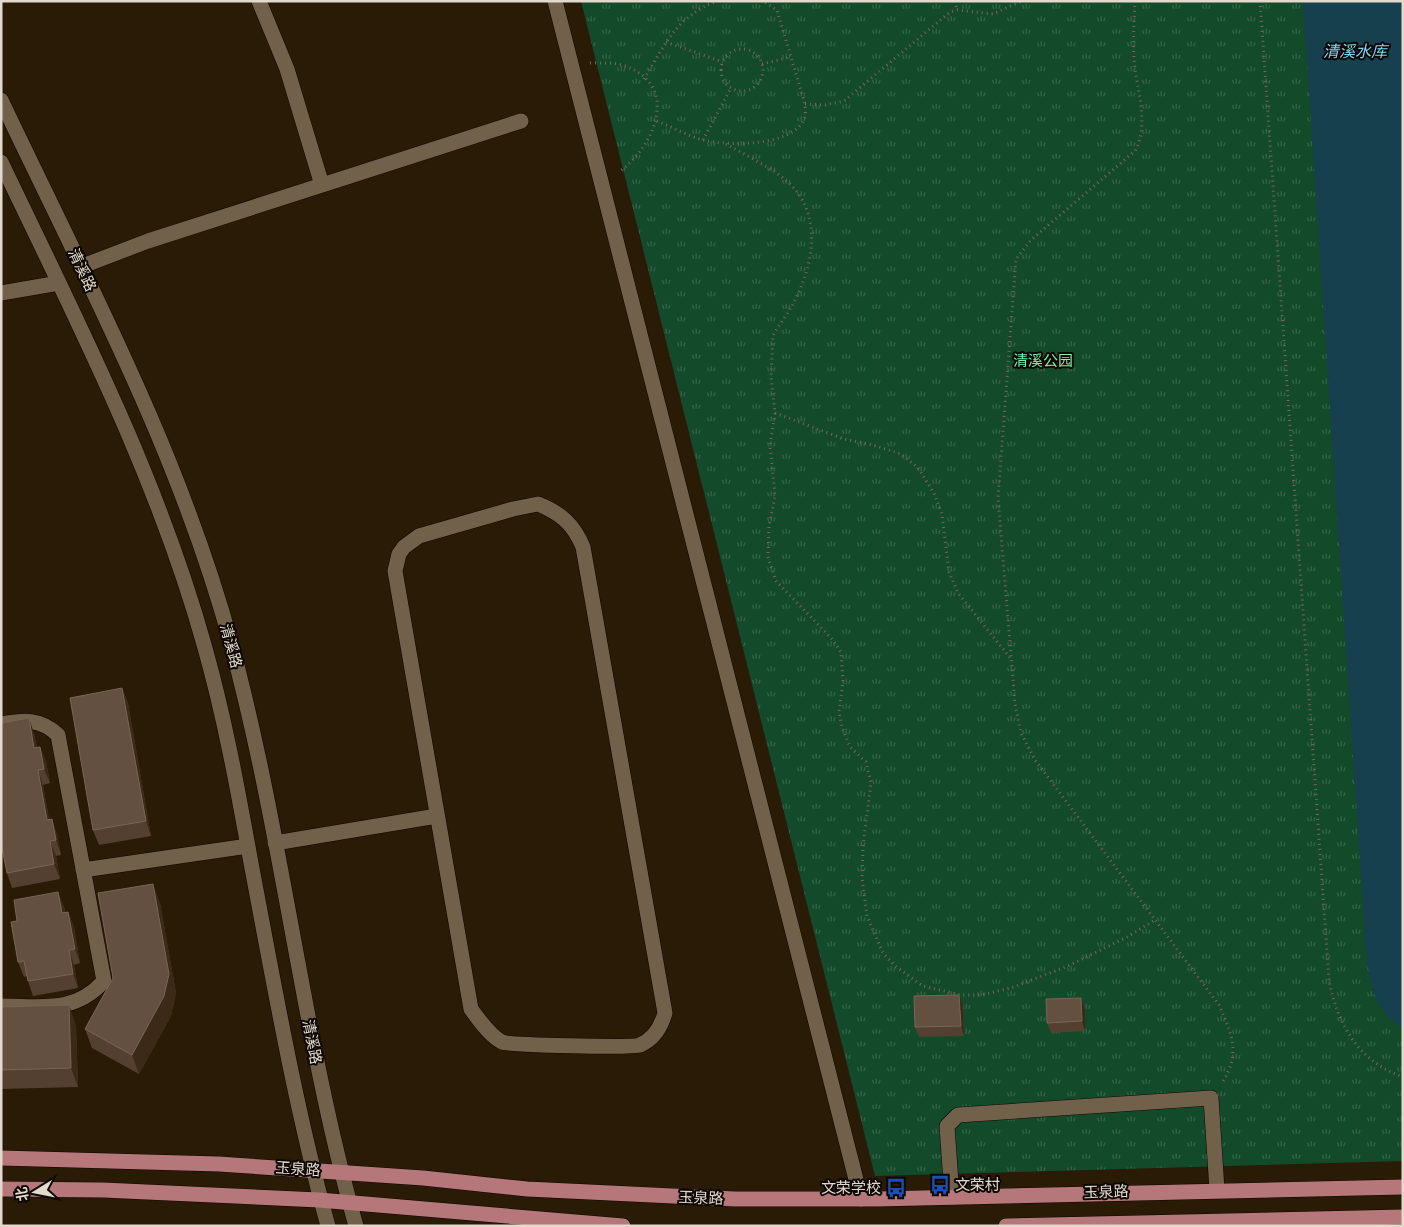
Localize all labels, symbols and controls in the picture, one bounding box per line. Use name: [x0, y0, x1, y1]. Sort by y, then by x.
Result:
water label: 清溪水库: [1323, 42, 1390, 61]
street label: 清溪路: [64, 246, 100, 294]
park label: 清溪公园: [1013, 352, 1073, 370]
street label: 清溪路: [216, 622, 246, 670]
street label: 清溪路: [299, 1018, 325, 1066]
street label: 玉泉路: [275, 1158, 321, 1180]
north arrow: [10, 1167, 60, 1217]
bus stop icon: 文荣村: [929, 1174, 951, 1196]
place label: 文荣村: [955, 1176, 1000, 1194]
bus stop icon: 文荣学校: [885, 1177, 907, 1199]
place label: 文荣学校: [821, 1179, 881, 1197]
street label: 玉泉路: [1083, 1182, 1129, 1202]
text: 北: [13, 1186, 32, 1203]
street label: 玉泉路: [678, 1188, 724, 1208]

